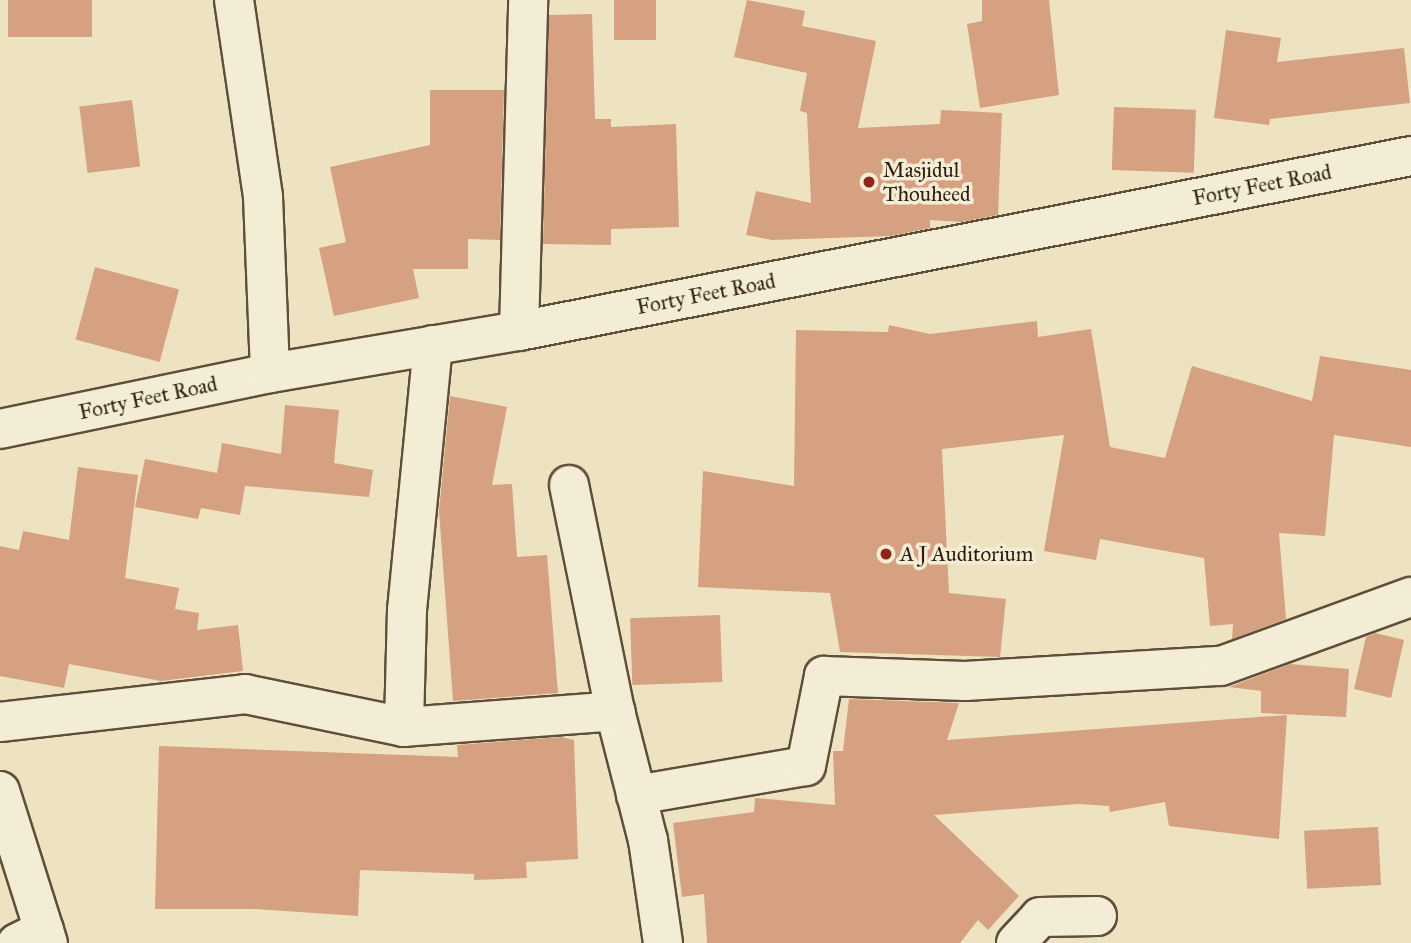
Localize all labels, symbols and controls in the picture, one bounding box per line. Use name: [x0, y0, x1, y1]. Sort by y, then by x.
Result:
place label: Masjidul Thouheed: [883, 157, 971, 207]
street label: Forty Feet Road: [1190, 159, 1334, 211]
marker: Masjidul Thouheed: [861, 174, 877, 190]
street label: Forty Feet Road: [634, 268, 778, 320]
street label: Forty Feet Road: [76, 371, 220, 425]
place label: A J Auditorium: [900, 541, 1033, 567]
marker: A J Auditorium: [878, 546, 894, 562]

